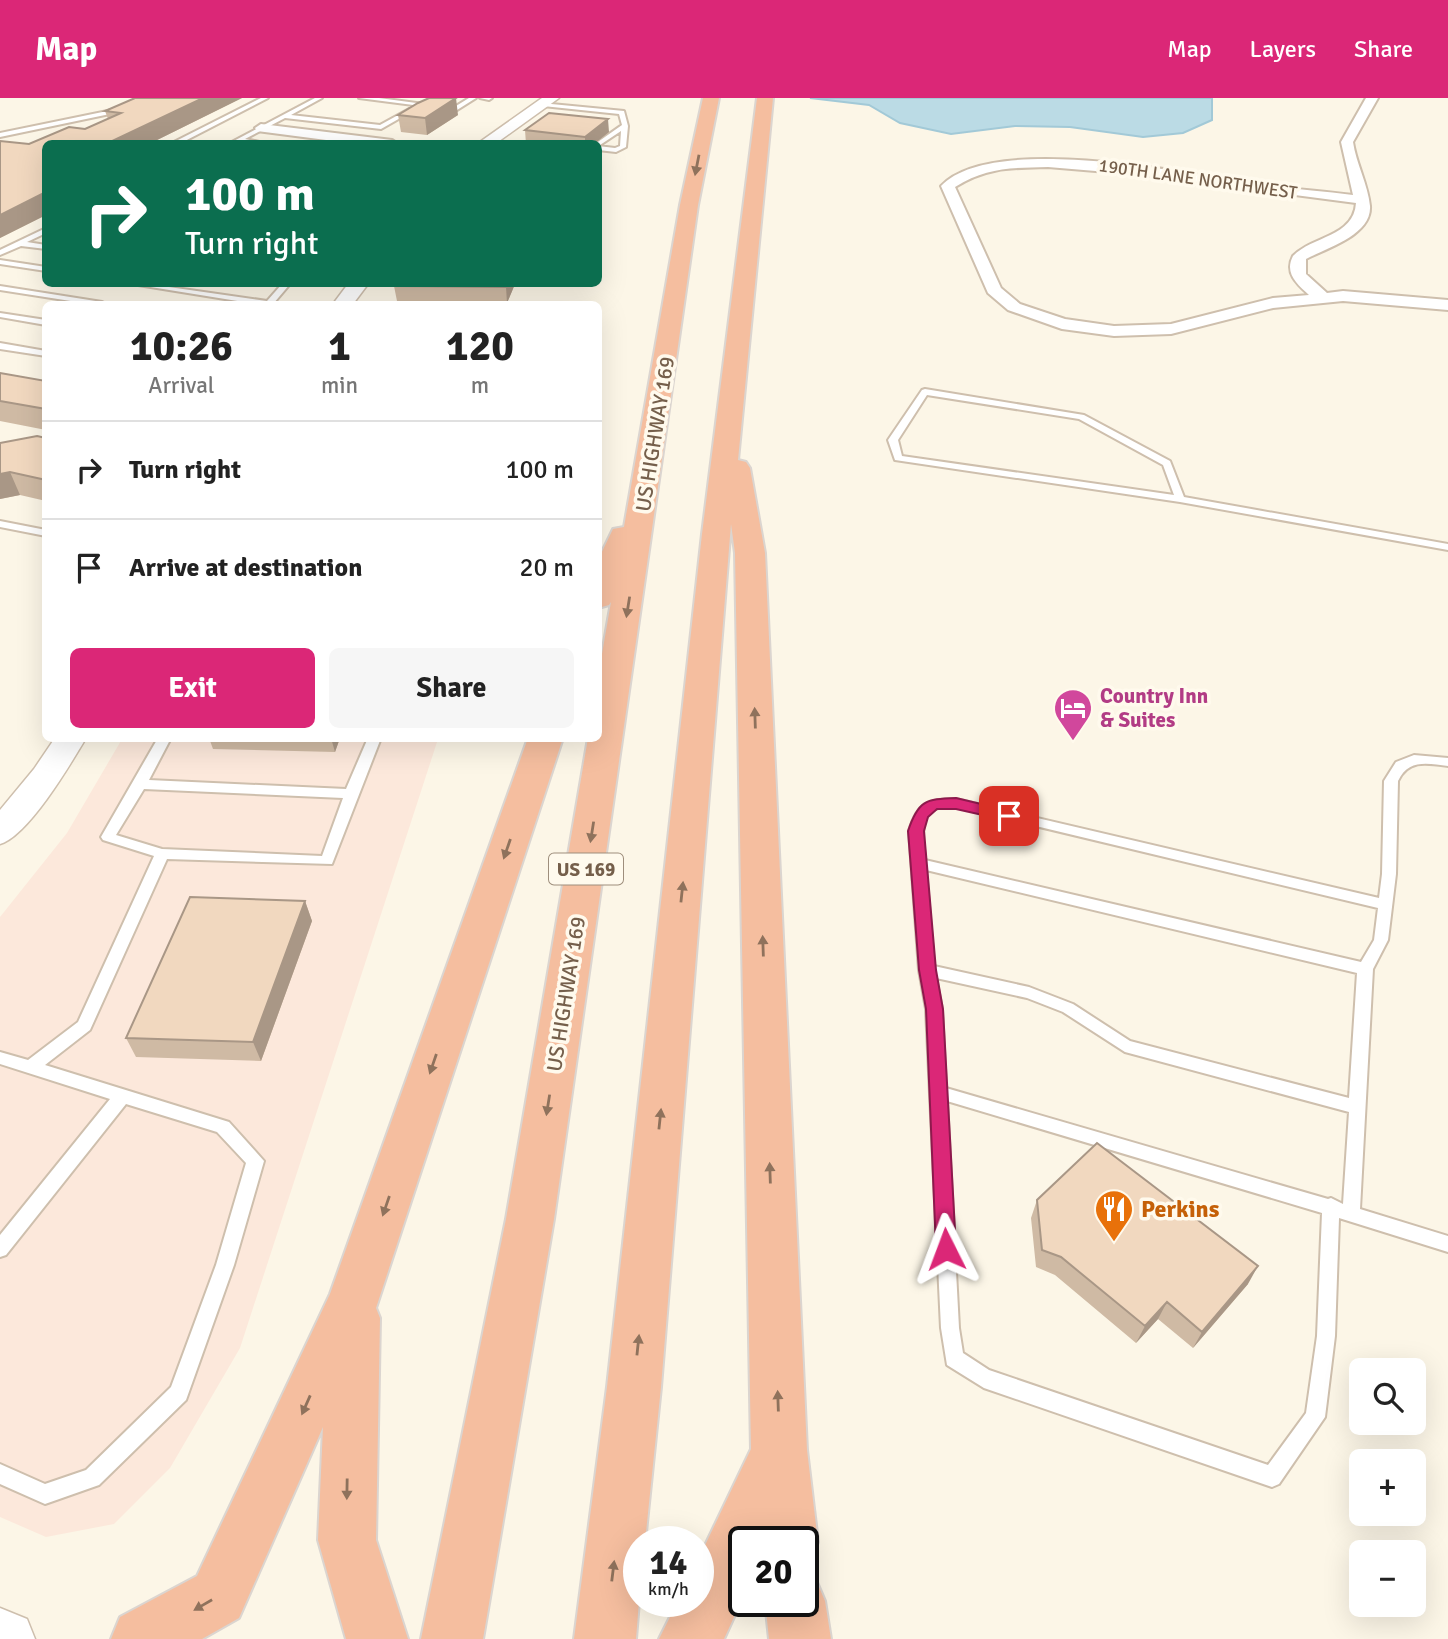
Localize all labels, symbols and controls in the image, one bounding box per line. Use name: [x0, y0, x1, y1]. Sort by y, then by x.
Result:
text: Map: [35, 29, 97, 70]
text: Map: [1167, 34, 1212, 64]
text: Layers: [1250, 34, 1316, 64]
text: Share: [1354, 34, 1413, 64]
one-way arrow: [691, 154, 702, 176]
street label: 190TH LANE NORTHWEST: [1097, 154, 1299, 204]
text: 100 m: [185, 164, 315, 224]
icon: right: [70, 168, 161, 259]
text: Turn right: [185, 224, 318, 263]
text: 10:26: [130, 321, 233, 372]
text: 1: [328, 321, 351, 372]
text: 120: [446, 321, 514, 372]
street label: US HIGHWAY 169: [630, 355, 680, 513]
text: Arrival: [148, 371, 215, 400]
text: min: [321, 371, 358, 400]
text: m: [471, 371, 489, 400]
icon: right: [70, 451, 108, 489]
text: Turn right: [129, 454, 241, 486]
text: 100 m: [505, 454, 574, 486]
icon: arrive: [70, 549, 108, 587]
text: Arrive at destination: [129, 552, 362, 584]
text: 20 m: [519, 552, 574, 584]
one-way arrow: [622, 597, 633, 619]
button: Exit: [70, 648, 315, 728]
button: Share: [329, 648, 574, 728]
place label: Country Inn & Suites: [1100, 683, 1208, 733]
hotel icon: Country Inn & Suites: [1052, 687, 1094, 742]
one-way arrow: [750, 707, 761, 729]
pin: [979, 786, 1039, 846]
icon: arrive: [990, 797, 1028, 835]
one-way arrow: [586, 821, 597, 843]
one-way arrow: [501, 838, 512, 859]
road number: US 169: [549, 854, 623, 884]
one-way arrow: [676, 881, 687, 903]
street label: US HIGHWAY 169: [541, 915, 591, 1073]
one-way arrow: [757, 935, 768, 957]
one-way arrow: [427, 1054, 438, 1075]
one-way arrow: [542, 1094, 553, 1116]
one-way arrow: [655, 1107, 666, 1129]
one-way arrow: [764, 1162, 776, 1184]
restaurant icon: Perkins: [1093, 1188, 1135, 1243]
place label: Perkins: [1141, 1194, 1220, 1224]
one-way arrow: [380, 1195, 391, 1216]
position arrow: [909, 1212, 983, 1286]
one-way arrow: [633, 1334, 644, 1356]
map controls: [1349, 1358, 1426, 1617]
button: search: [1349, 1358, 1426, 1435]
one-way arrow: [772, 1389, 783, 1411]
one-way arrow: [300, 1395, 311, 1416]
button: +: [1349, 1449, 1426, 1526]
one-way arrow: [341, 1478, 353, 1500]
speed limit sign: 20: [728, 1526, 819, 1617]
button: −: [1349, 1540, 1426, 1617]
text: 14: [650, 1541, 687, 1584]
one-way arrow: [607, 1560, 618, 1582]
text: km/h: [648, 1578, 689, 1600]
one-way arrow: [194, 1599, 213, 1611]

